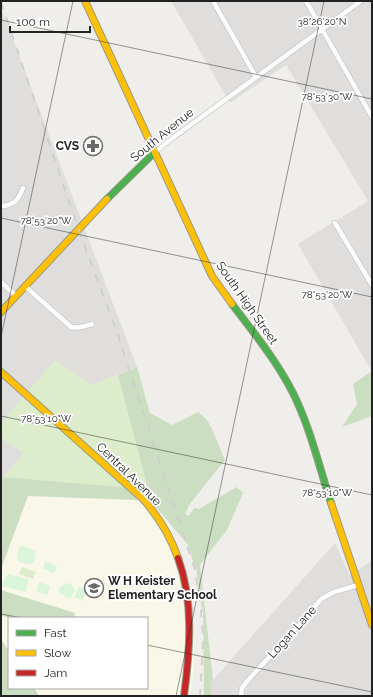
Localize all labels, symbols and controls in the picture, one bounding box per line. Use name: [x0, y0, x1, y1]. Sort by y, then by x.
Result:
scale bar: [10, 8, 90, 34]
text: 100 m: [16, 15, 50, 29]
text: 38°26'20"N: [297, 16, 347, 27]
text: 78°53'30"W: [301, 91, 353, 102]
street label: South Avenue: [128, 105, 196, 165]
pharmacy icon: CVS: [82, 135, 104, 157]
place label: CVS: [56, 139, 79, 153]
text: 78°53'20"W: [20, 215, 72, 226]
street label: South High Street: [213, 259, 281, 347]
text: 78°53'20"W: [301, 289, 353, 300]
text: 78°53'10"W: [21, 413, 72, 424]
street label: Central Avenue: [94, 440, 164, 508]
text: 78°53'10"W: [302, 487, 353, 498]
place label: W H Keister Elementary School: [108, 574, 217, 602]
school or university icon: W H Keister Elementary School: [83, 577, 105, 599]
street label: Logan Lane: [265, 603, 319, 661]
legend: [8, 617, 148, 689]
text: Fast: [44, 626, 67, 640]
text: Slow: [44, 646, 71, 660]
text: Jam: [44, 666, 67, 680]

